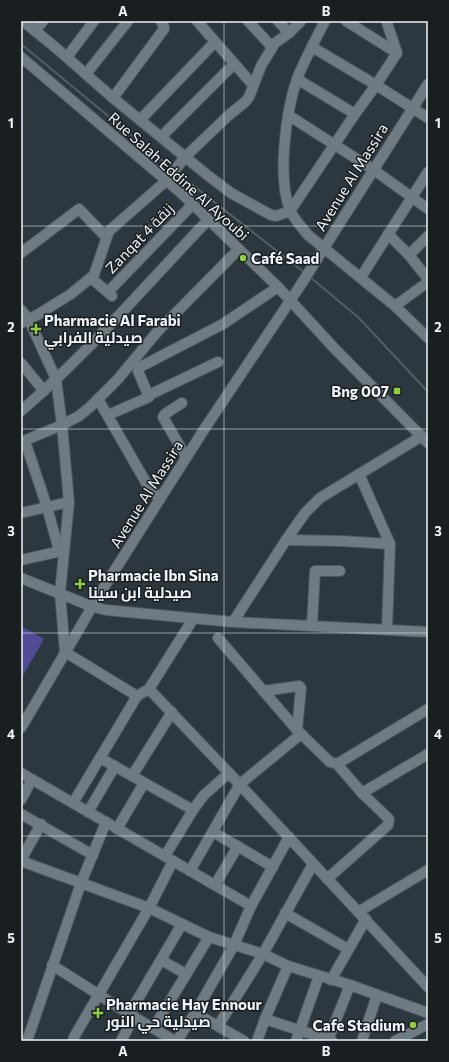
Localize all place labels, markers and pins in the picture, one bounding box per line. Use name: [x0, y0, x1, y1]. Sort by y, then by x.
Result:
place label: Café Saad: [251, 249, 319, 267]
marker: Café Saad: [238, 253, 248, 263]
place label: Pharmacie Al Farabi صيدلية الفرابي: [44, 311, 181, 350]
marker: Pharmacie Al Farabi صيدلية الفرابي: [31, 324, 41, 334]
place label: Bng 007: [331, 382, 389, 400]
marker: Bng 007: [392, 386, 402, 396]
place label: Pharmacie Ibn Sina صيدلية ابن سينا: [88, 566, 219, 602]
marker: Pharmacie Ibn Sina صيدلية ابن سينا: [75, 579, 85, 589]
place label: Pharmacie Hay Ennour صيدلية حي النور: [105, 995, 262, 1034]
marker: Pharmacie Hay Ennour صيدلية حي النور: [93, 1008, 103, 1018]
place label: Cafe Stadium: [313, 1016, 405, 1034]
marker: Cafe Stadium: [408, 1020, 418, 1030]

